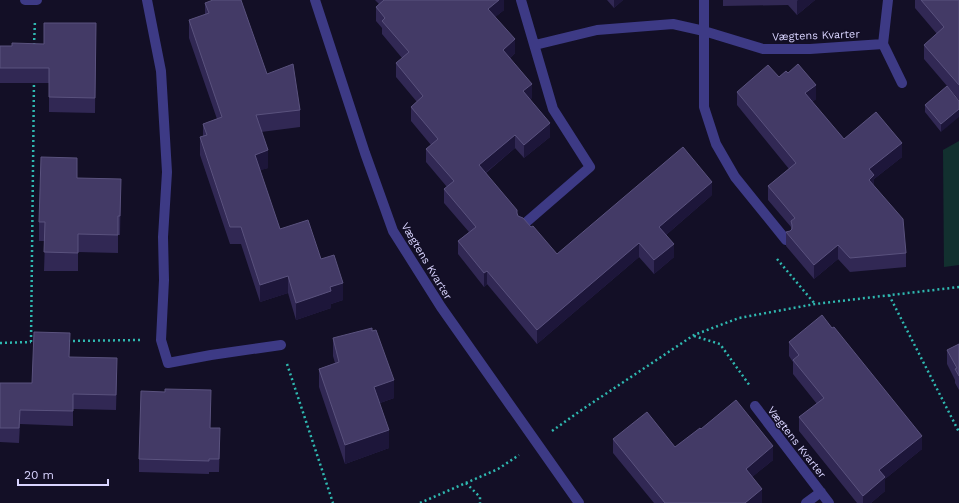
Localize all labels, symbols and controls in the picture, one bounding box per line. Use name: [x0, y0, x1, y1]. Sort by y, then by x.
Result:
street label: Vægtens Kvarter: [772, 27, 861, 44]
street label: Vægtens Kvarter: [398, 220, 455, 303]
street label: Vægtens Kvarter: [765, 404, 829, 481]
scale bar: [18, 461, 108, 487]
text: 20 m: [24, 468, 54, 482]

